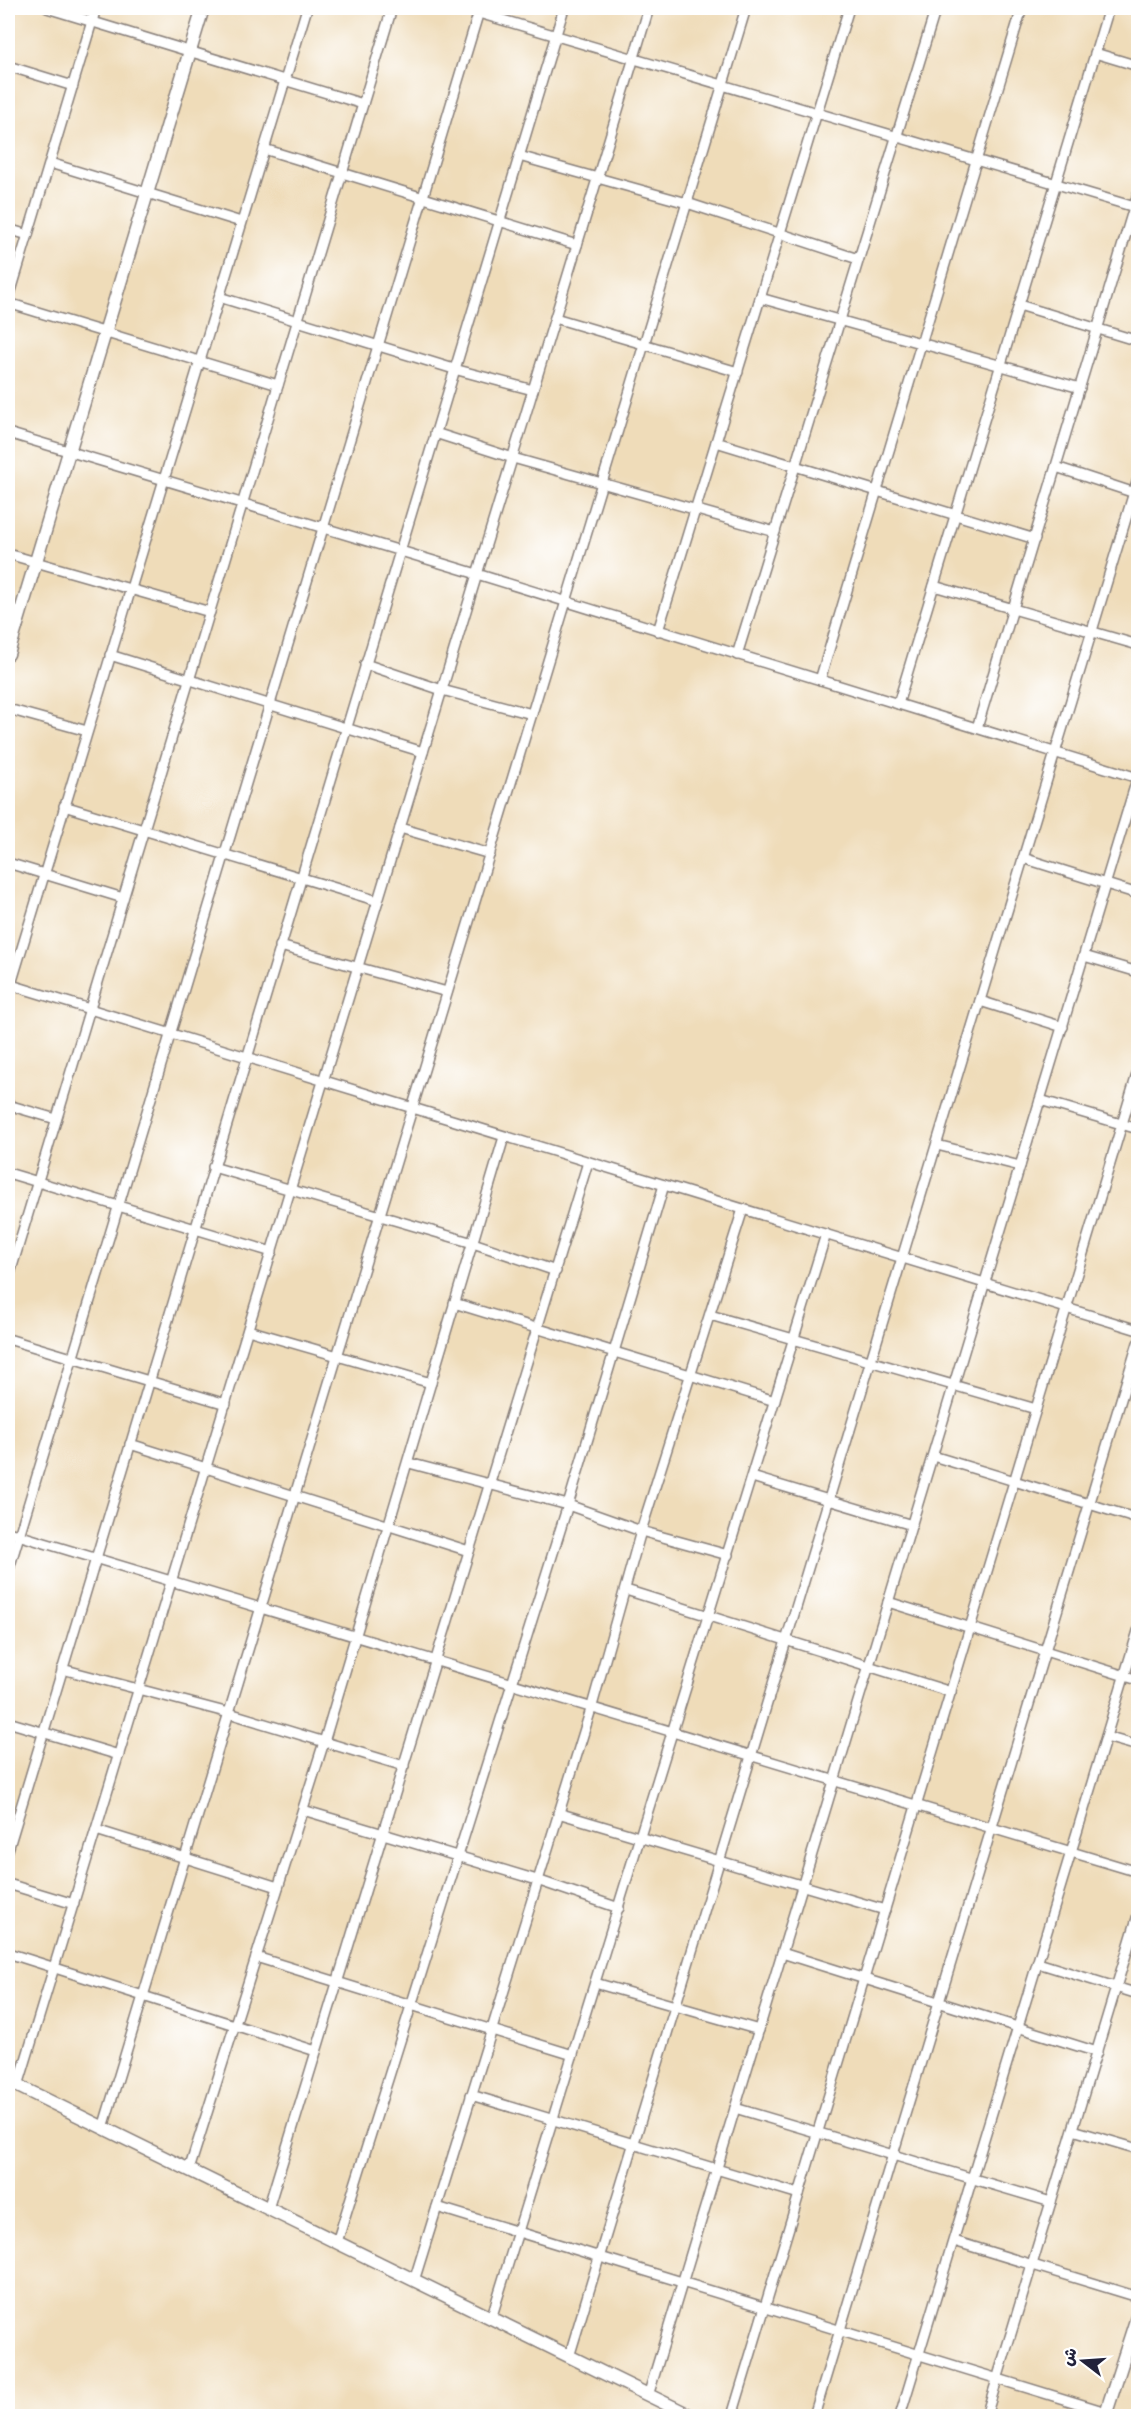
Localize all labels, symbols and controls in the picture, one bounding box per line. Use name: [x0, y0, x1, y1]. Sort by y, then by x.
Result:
north arrow: [1053, 2331, 1113, 2391]
text: ش: [1054, 2344, 1082, 2368]

